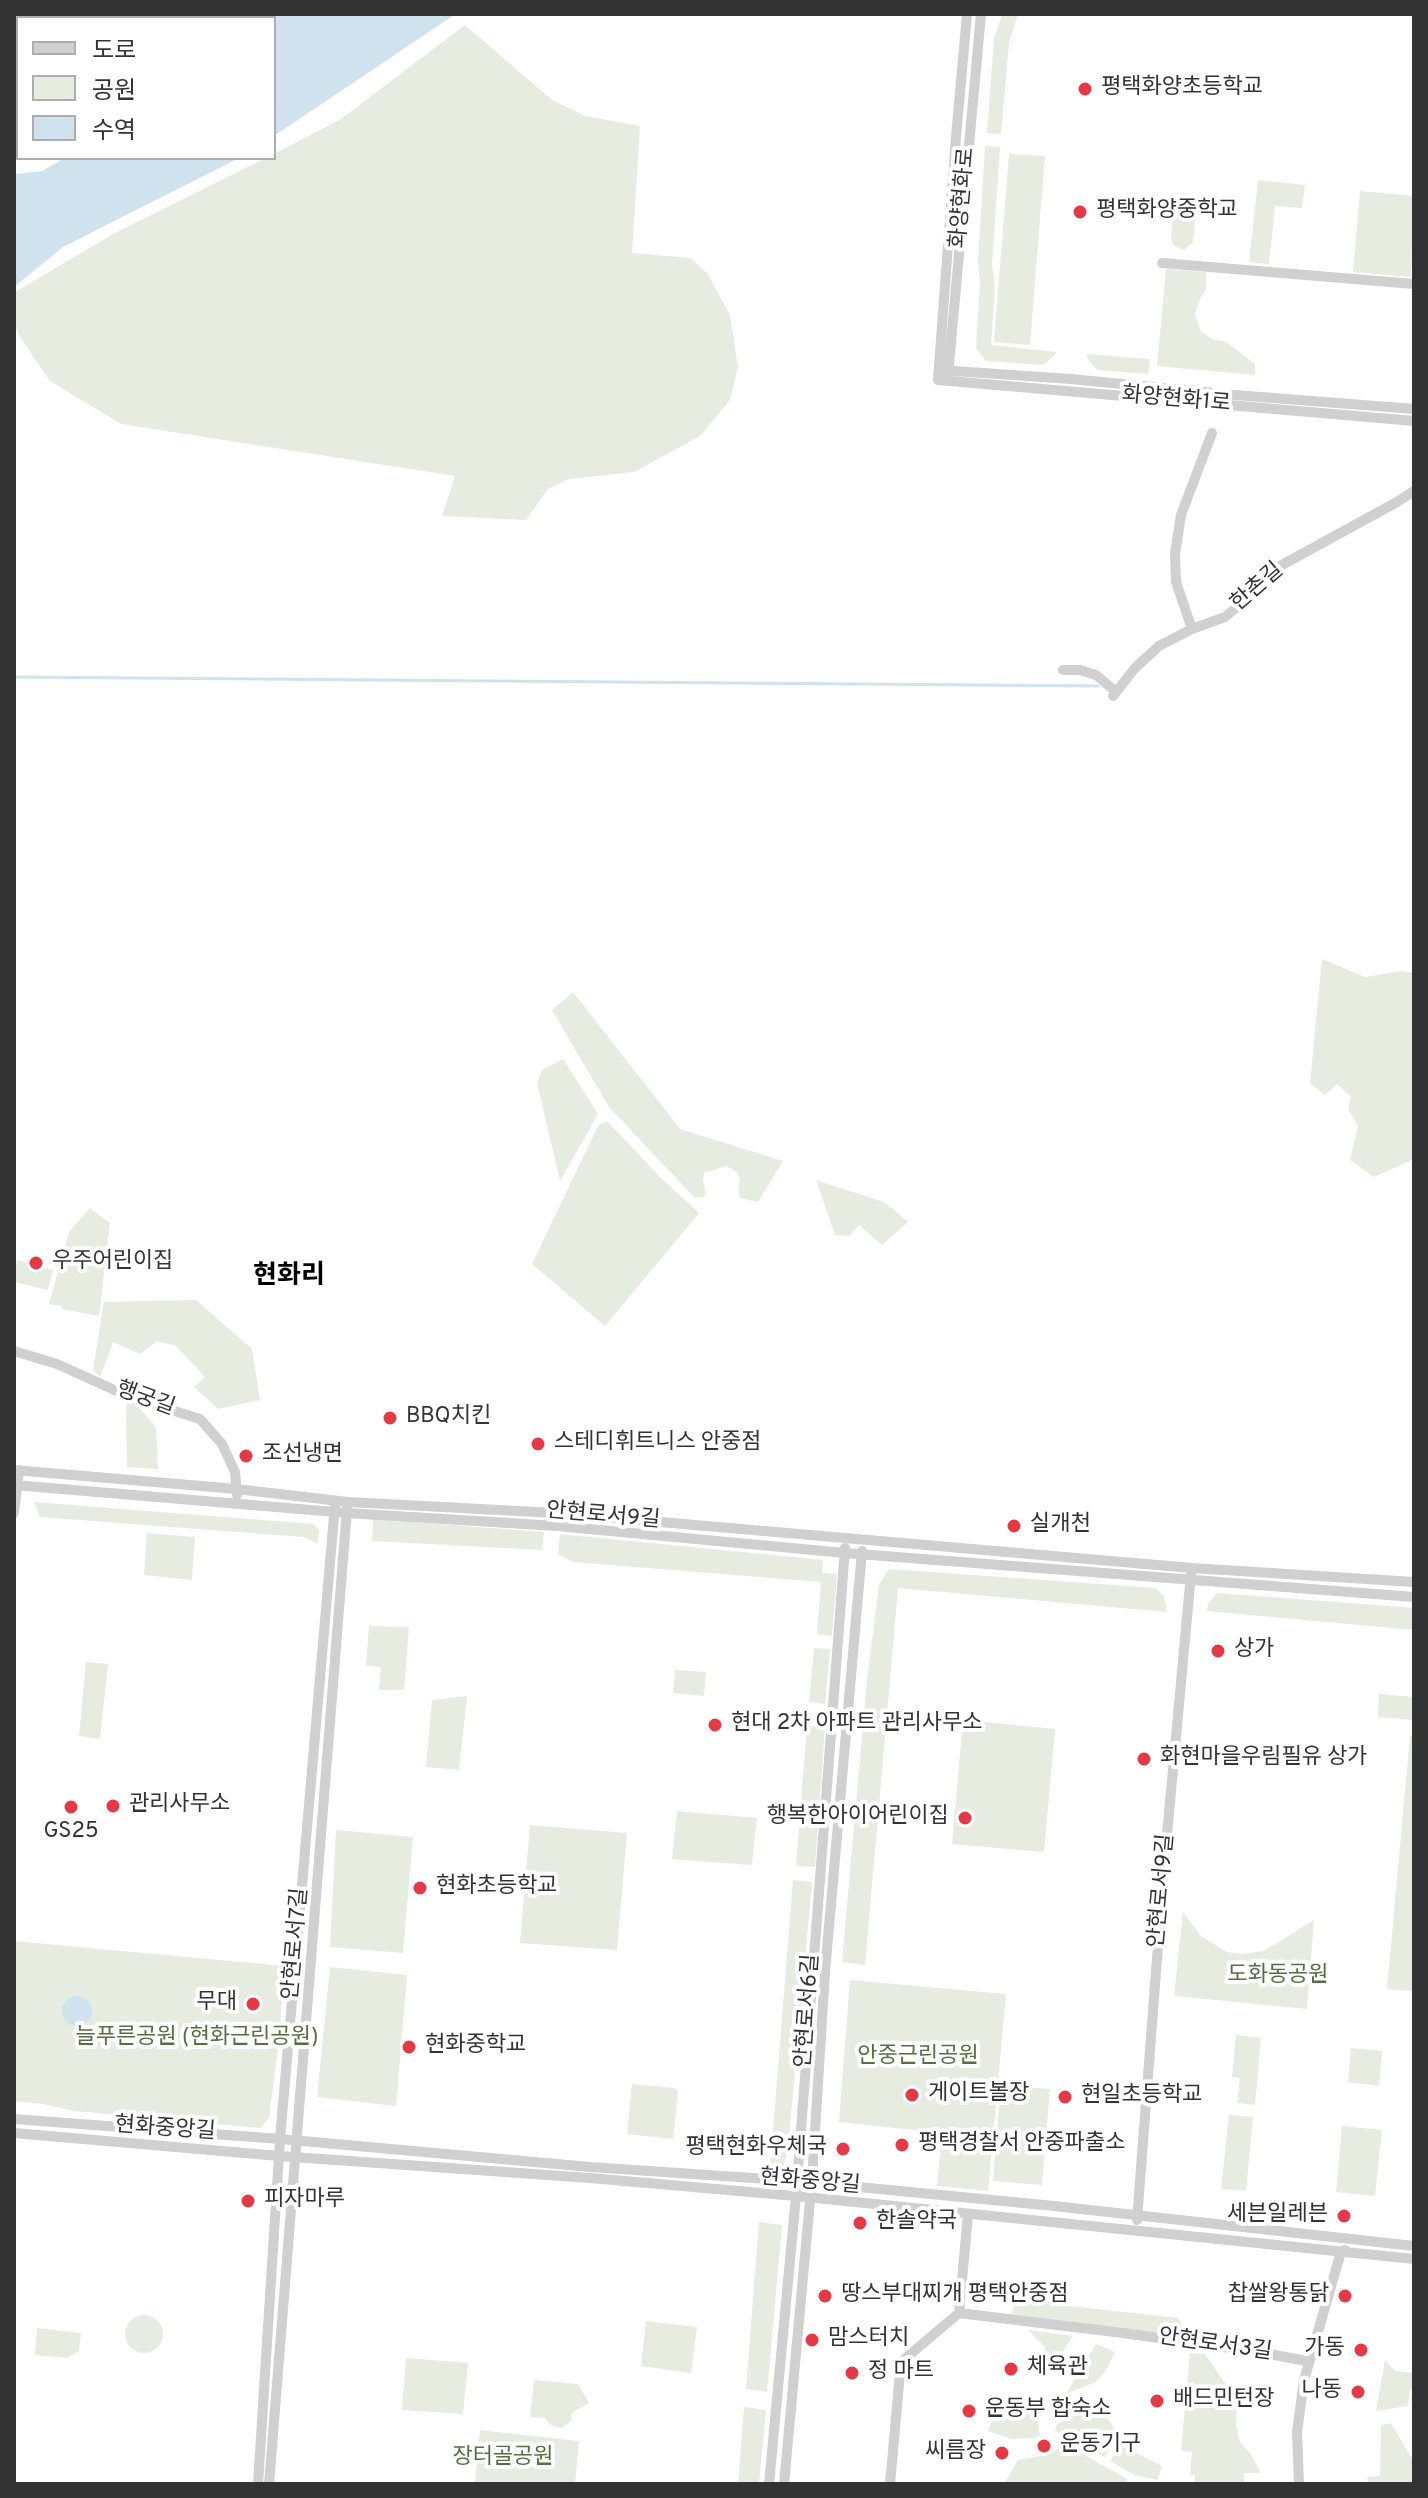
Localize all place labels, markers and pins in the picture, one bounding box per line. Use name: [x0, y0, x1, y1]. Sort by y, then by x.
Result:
place label: 평택화양초등학교: [1101, 76, 1263, 102]
marker: 평택화양초등학교: [1076, 80, 1094, 98]
place label: 평택화양중학교: [1096, 199, 1238, 225]
marker: 평택화양중학교: [1071, 203, 1089, 221]
place label: 우주어린이집: [52, 1250, 173, 1276]
marker: 우주어린이집: [27, 1254, 45, 1272]
place label: BBQ치킨: [406, 1405, 491, 1431]
marker: BBQ치킨: [381, 1409, 399, 1427]
place label: 스테디휘트니스 안중점: [554, 1431, 762, 1457]
marker: 스테디휘트니스 안중점: [529, 1435, 547, 1453]
place label: 조선냉면: [262, 1443, 343, 1469]
marker: 조선냉면: [237, 1447, 255, 1465]
place label: 실개천: [1030, 1513, 1091, 1539]
marker: 실개천: [1005, 1517, 1023, 1535]
place label: 상가: [1234, 1638, 1274, 1664]
marker: 상가: [1209, 1642, 1227, 1660]
place label: 현대 2차 아파트 관리사무소: [731, 1712, 983, 1738]
marker: 현대 2차 아파트 관리사무소: [706, 1716, 724, 1734]
place label: 화현마을우림필유 상가: [1160, 1746, 1368, 1772]
marker: 화현마을우림필유 상가: [1135, 1750, 1153, 1768]
place label: 관리사무소: [129, 1793, 230, 1819]
marker: 관리사무소: [104, 1797, 122, 1815]
marker: GS25: [62, 1798, 80, 1816]
place label: 행복한아이어린이집: [767, 1805, 949, 1831]
marker: 행복한아이어린이집: [956, 1809, 974, 1827]
place label: GS25: [43, 1820, 99, 1846]
place label: 현화초등학교: [436, 1875, 557, 1901]
marker: 현화초등학교: [411, 1879, 429, 1897]
place label: 무대: [197, 1991, 237, 2017]
marker: 무대: [244, 1995, 262, 2013]
place label: 현화중학교: [425, 2034, 526, 2060]
marker: 현화중학교: [400, 2038, 418, 2056]
place label: 게이트볼장: [928, 2082, 1029, 2108]
place label: 현일초등학교: [1081, 2084, 1202, 2110]
marker: 게이트볼장: [903, 2086, 921, 2104]
marker: 현일초등학교: [1056, 2088, 1074, 2106]
place label: 평택경찰서 안중파출소: [918, 2132, 1126, 2158]
place label: 평택현화우체국: [685, 2136, 827, 2162]
marker: 평택경찰서 안중파출소: [893, 2136, 911, 2154]
marker: 평택현화우체국: [834, 2140, 852, 2158]
place label: 피자마루: [264, 2188, 345, 2214]
marker: 피자마루: [239, 2192, 257, 2210]
place label: 세븐일레븐: [1227, 2203, 1328, 2229]
marker: 세븐일레븐: [1335, 2207, 1353, 2225]
place label: 한솔약국: [876, 2210, 957, 2236]
marker: 한솔약국: [851, 2214, 869, 2232]
place label: 땅스부대찌개 평택안중점: [841, 2283, 1069, 2309]
place label: 찹쌀왕통닭: [1228, 2283, 1329, 2309]
marker: 땅스부대찌개 평택안중점: [816, 2287, 834, 2305]
marker: 찹쌀왕통닭: [1336, 2287, 1354, 2305]
place label: 맘스터치: [828, 2327, 909, 2353]
marker: 맘스터치: [803, 2331, 821, 2349]
place label: 가동: [1305, 2337, 1345, 2363]
marker: 가동: [1352, 2341, 1370, 2359]
place label: 체육관: [1027, 2356, 1088, 2382]
place label: 정 마트: [868, 2360, 934, 2386]
marker: 체육관: [1002, 2360, 1020, 2378]
marker: 정 마트: [843, 2364, 861, 2382]
place label: 나동: [1302, 2379, 1342, 2405]
marker: 나동: [1349, 2383, 1367, 2401]
place label: 배드민턴장: [1173, 2388, 1274, 2414]
marker: 배드민턴장: [1148, 2392, 1166, 2410]
place label: 운동부 합숙소: [985, 2398, 1112, 2424]
marker: 운동부 합숙소: [960, 2402, 978, 2420]
place label: 운동기구: [1060, 2433, 1141, 2459]
marker: 운동기구: [1035, 2437, 1053, 2455]
place label: 씨름장: [925, 2440, 986, 2466]
marker: 씨름장: [993, 2444, 1011, 2462]

